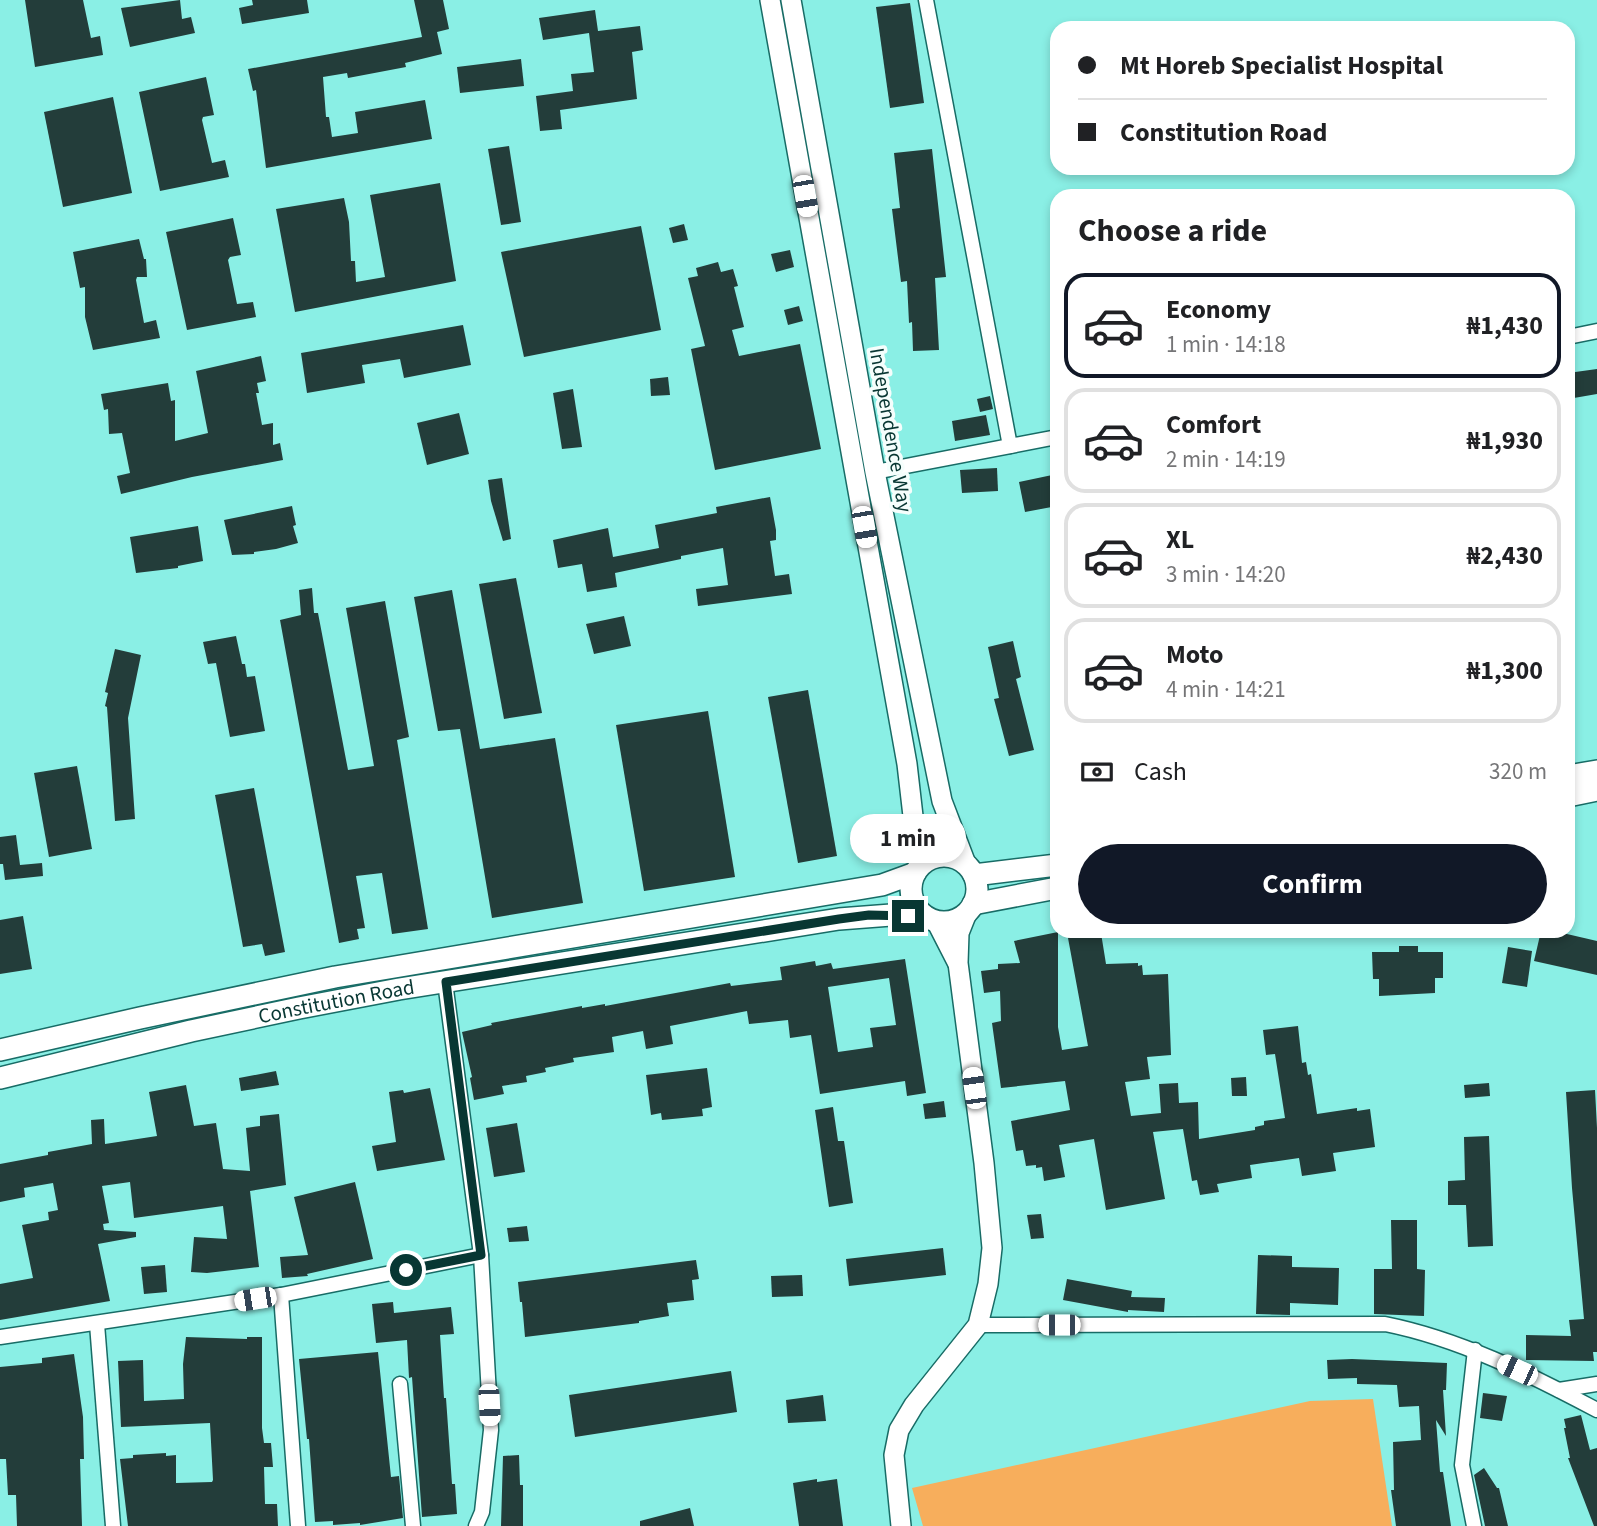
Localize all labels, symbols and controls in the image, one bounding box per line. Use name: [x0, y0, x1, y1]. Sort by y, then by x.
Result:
text: Mt Horeb Specialist Hospital: [1120, 47, 1443, 84]
text: Constitution Road: [1120, 114, 1327, 151]
car: [792, 173, 819, 219]
text: Choose a ride: [1078, 208, 1267, 254]
text: Economy: [1166, 291, 1271, 328]
icon: car: [1082, 294, 1145, 357]
text: ₦1,430: [1467, 307, 1543, 344]
text: 1 min · 14:18: [1166, 328, 1286, 361]
street label: Independence Way: [862, 345, 920, 515]
text: Comfort: [1166, 406, 1261, 443]
icon: car: [1082, 409, 1145, 472]
text: ₦1,930: [1467, 422, 1543, 459]
text: 2 min · 14:19: [1166, 443, 1286, 476]
car: [851, 504, 878, 550]
text: XL: [1166, 521, 1194, 558]
icon: car: [1082, 524, 1145, 587]
text: ₦2,430: [1467, 537, 1543, 574]
text: 3 min · 14:20: [1166, 558, 1286, 591]
text: Moto: [1166, 636, 1223, 673]
icon: car: [1082, 639, 1145, 702]
text: ₦1,300: [1467, 652, 1543, 689]
text: 4 min · 14:21: [1166, 673, 1286, 706]
icon: cash: [1078, 753, 1116, 791]
text: Cash: [1134, 753, 1187, 790]
text: 320 m: [1489, 755, 1547, 788]
callout: 1 min: [850, 814, 966, 864]
text: 1 min: [880, 822, 936, 855]
button: Confirm: [1078, 844, 1547, 924]
route end: [892, 900, 924, 932]
street label: Constitution Road: [255, 972, 417, 1031]
car: [961, 1066, 988, 1110]
route start: [390, 1254, 422, 1286]
car: [233, 1285, 278, 1313]
car: [1039, 1315, 1081, 1336]
car: [1494, 1352, 1541, 1388]
car: [478, 1383, 501, 1427]

